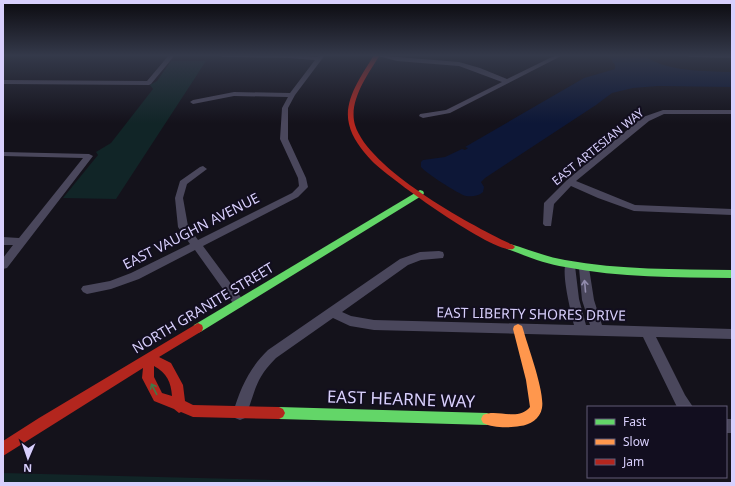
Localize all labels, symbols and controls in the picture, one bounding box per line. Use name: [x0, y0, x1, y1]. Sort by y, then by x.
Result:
street label: EAST ARTESIAN WAY: [548, 104, 648, 189]
street label: EAST VAUGHN AVENUE: [119, 188, 262, 273]
street label: NORTH GRANITE STREET: [128, 258, 277, 357]
one-way arrow: [582, 280, 589, 293]
street label: EAST LIBERTY SHORES DRIVE: [436, 302, 626, 325]
one-way arrow: [149, 383, 157, 395]
street label: EAST HEARNE WAY: [326, 384, 476, 413]
legend: [587, 406, 727, 478]
text: Fast: [623, 413, 647, 430]
text: Slow: [623, 433, 650, 450]
north arrow: [8, 438, 48, 478]
text: Jam: [622, 453, 644, 470]
text: N: [23, 461, 32, 476]

